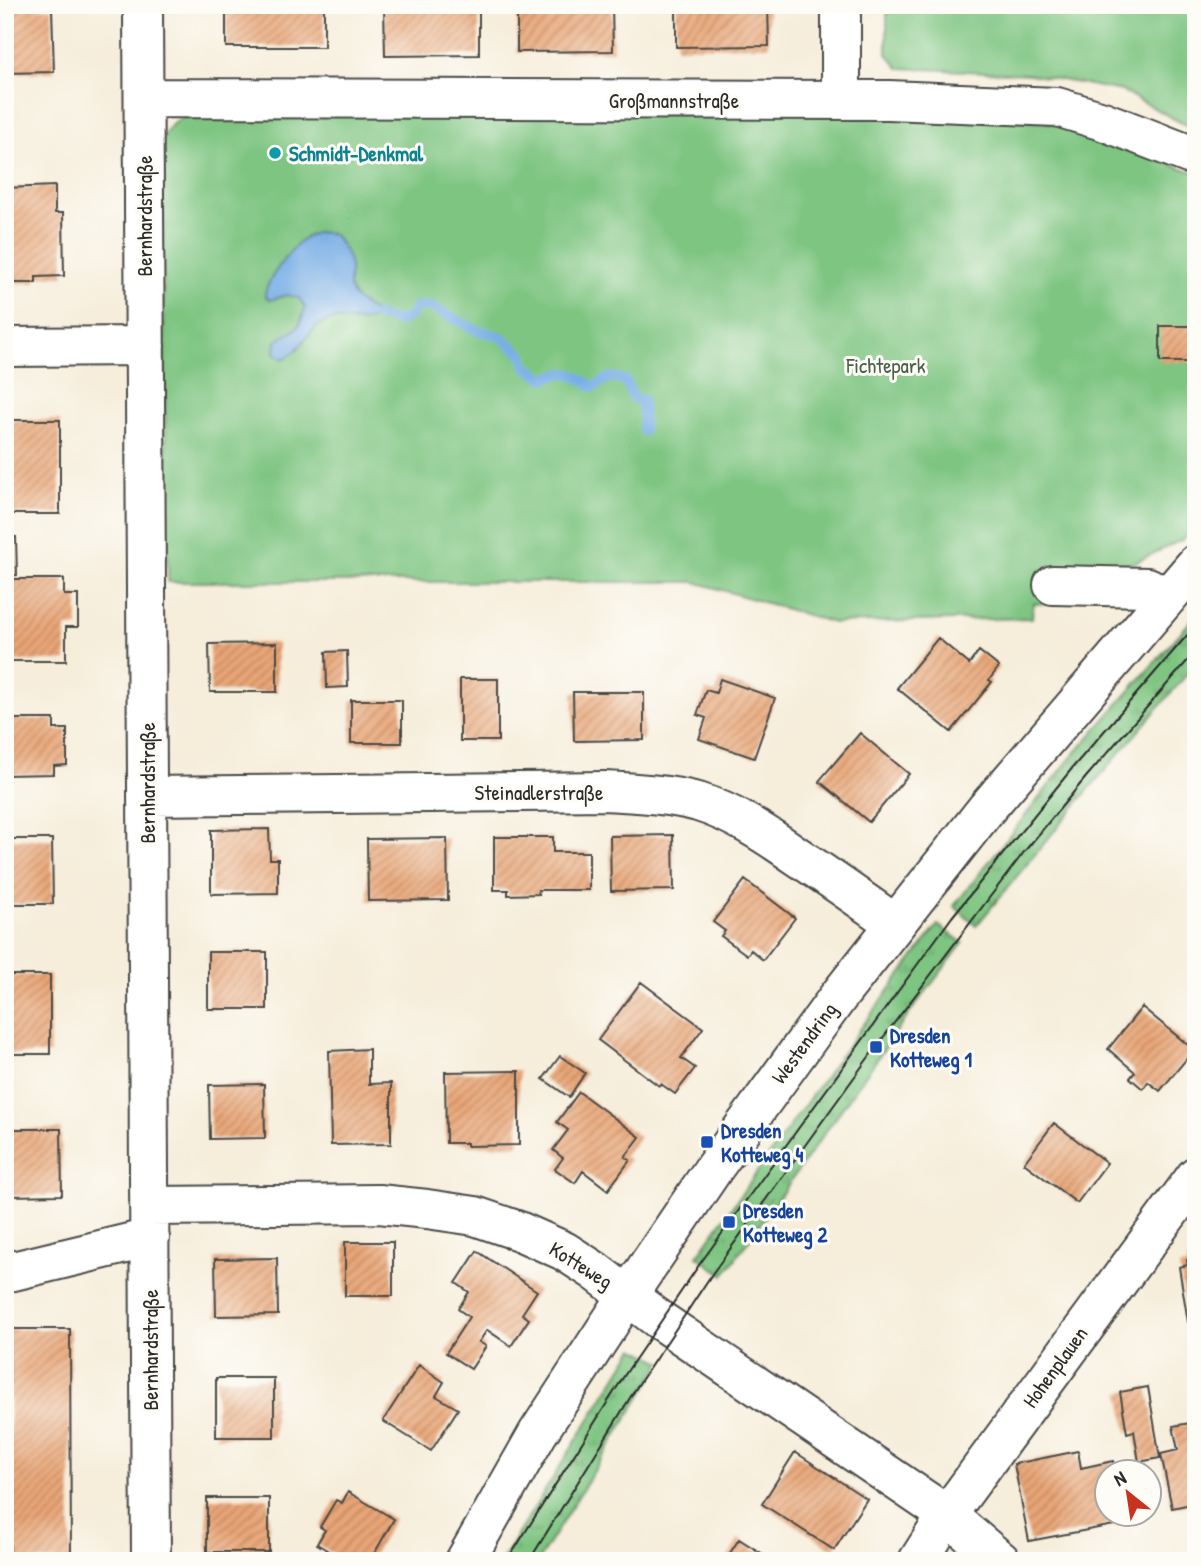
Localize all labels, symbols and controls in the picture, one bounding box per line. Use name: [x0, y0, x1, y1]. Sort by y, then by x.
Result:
street label: Großmannstraße: [609, 86, 739, 115]
place label: Schmidt-Denkmal: [289, 139, 424, 168]
marker: Schmidt-Denkmal: [267, 145, 283, 161]
street label: Bernhardstraße: [130, 155, 159, 277]
park label: Fichtepark: [845, 351, 926, 380]
street label: Bernhardstraße: [133, 722, 162, 844]
street label: Steinadlerstraße: [475, 778, 603, 807]
street label: Westendring: [765, 996, 843, 1090]
place label: Dresden Kotteweg 1: [890, 1021, 973, 1075]
marker: Dresden Kotteweg 1: [868, 1039, 884, 1055]
place label: Dresden Kotteweg 4: [721, 1116, 804, 1170]
marker: Dresden Kotteweg 4: [699, 1134, 715, 1150]
place label: Dresden Kotteweg 2: [743, 1196, 828, 1250]
marker: Dresden Kotteweg 2: [721, 1214, 737, 1230]
street label: Kotteweg: [544, 1234, 618, 1296]
street label: Bernhardstraße: [136, 1289, 165, 1411]
street label: Hohenplauen: [1016, 1320, 1094, 1414]
north arrow: [1092, 1458, 1162, 1528]
text: N: [1109, 1464, 1130, 1492]

